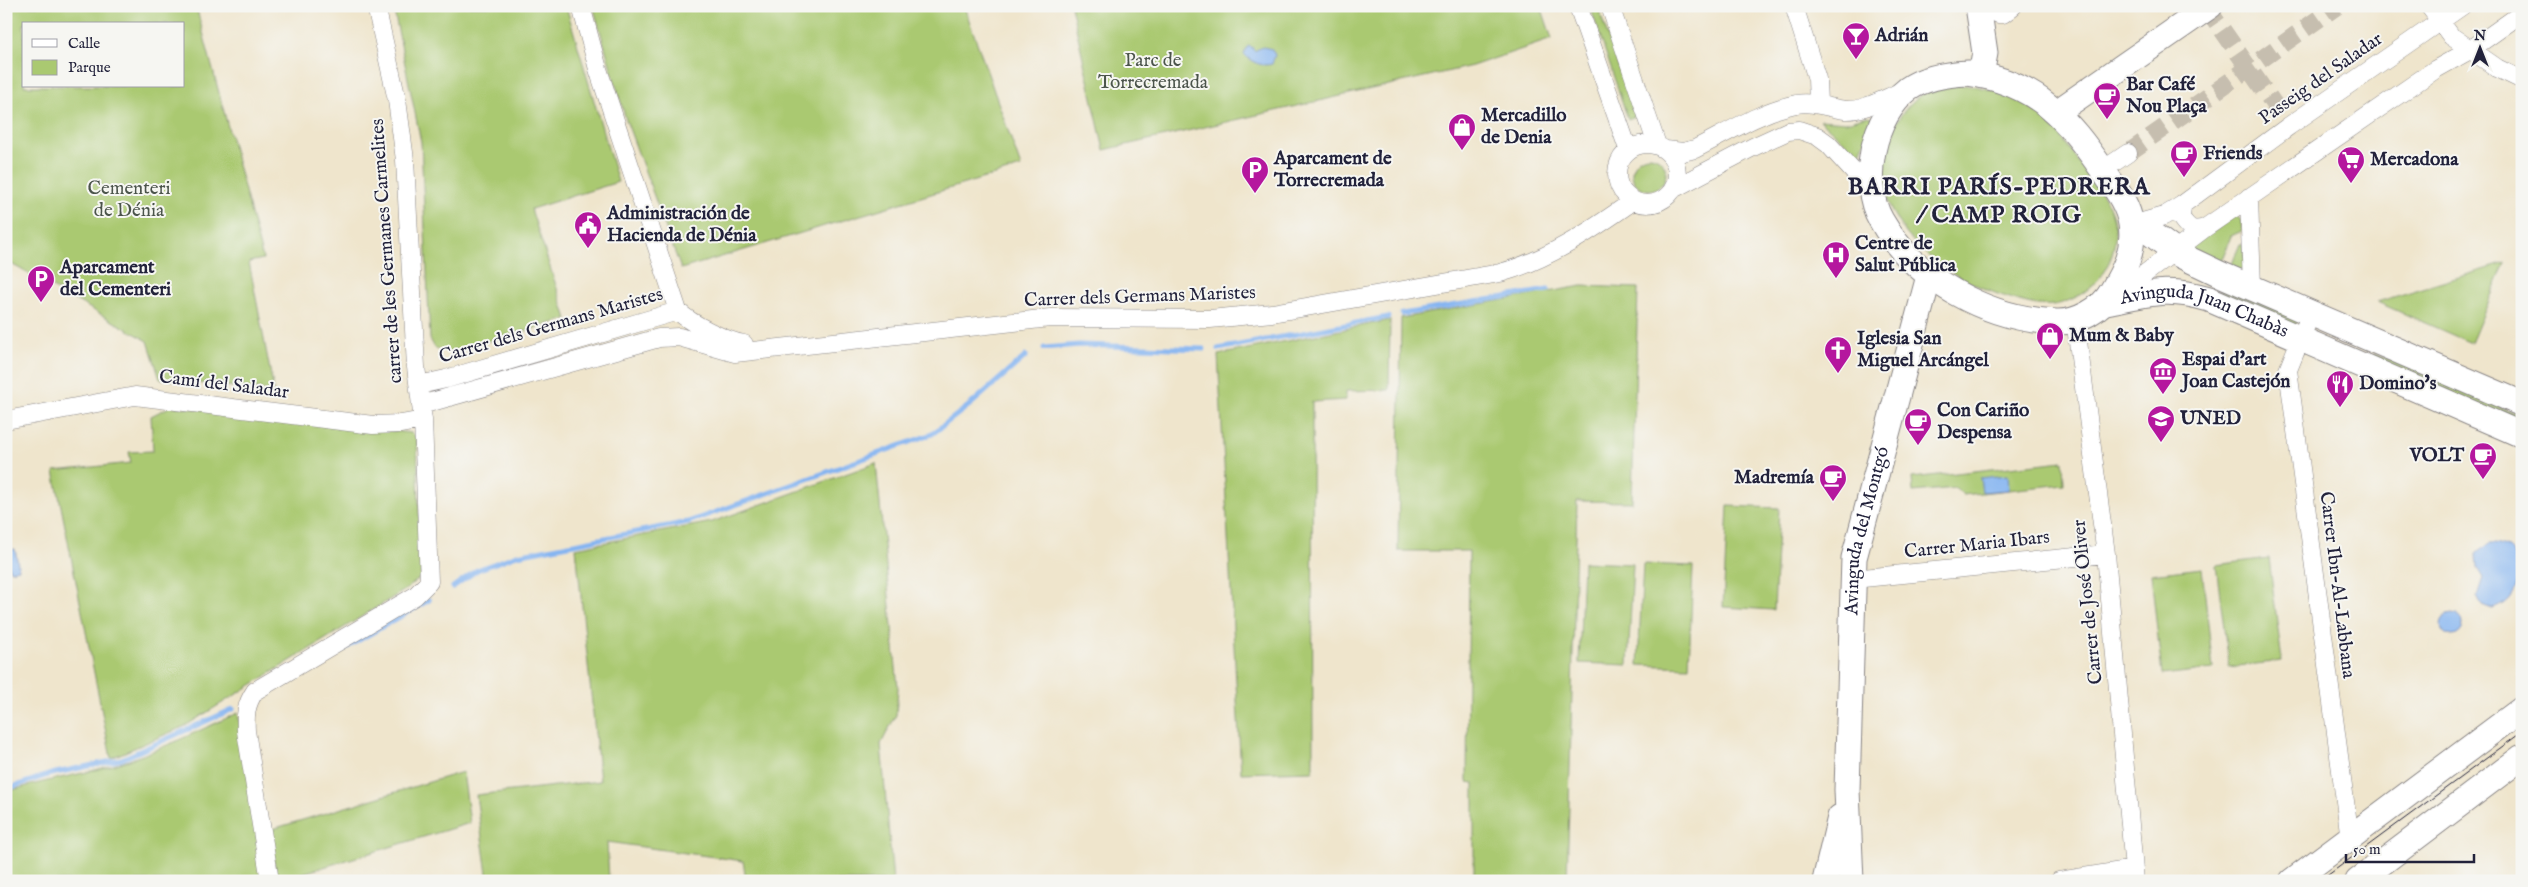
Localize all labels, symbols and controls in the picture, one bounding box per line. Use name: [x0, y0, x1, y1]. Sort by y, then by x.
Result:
bar icon: Adrián: [1841, 21, 1871, 60]
legend: [22, 22, 185, 88]
north arrow: [2456, 22, 2506, 72]
place label: Adrián: [1874, 24, 1928, 48]
street label: Passeig del Saladar: [2254, 27, 2388, 131]
text: N: [2473, 27, 2486, 45]
text: Calle: [68, 34, 100, 53]
park label: Parc de Torrecremada: [1098, 49, 1209, 95]
text: Parque: [68, 58, 111, 77]
place label: Bar Café Nou Plaça: [2125, 73, 2208, 119]
cafe icon: Bar Café Nou Plaça: [2092, 81, 2122, 120]
place label: Mercadillo de Denia: [1481, 104, 1567, 150]
shop icon: Mercadillo de Denia: [1447, 112, 1477, 151]
street label: carrer de les Germanes Carmelites: [366, 118, 408, 384]
cafe icon: Friends: [2169, 139, 2199, 178]
place label: Friends: [2203, 142, 2263, 166]
supermarket icon: Mercadona: [2336, 145, 2366, 184]
place label: Aparcament de Torrecremada: [1273, 147, 1392, 193]
place label: Mercadona: [2370, 148, 2459, 172]
parking icon: Aparcament de Torrecremada: [1240, 155, 1270, 194]
district label: BARRI PARÍS-PEDRERA / CAMP ROIG: [1848, 172, 2151, 231]
park label: Cementeri de Dénia: [87, 177, 171, 223]
place label: Administración de Hacienda de Dénia: [606, 202, 757, 248]
public building icon: Administración de Hacienda de Dénia: [573, 210, 603, 249]
place label: Centre de Salut Pública: [1855, 232, 1957, 278]
hospital icon: Centre de Salut Pública: [1821, 240, 1851, 279]
place label: Aparcament del Cementeri: [59, 256, 171, 302]
parking icon: Aparcament del Cementeri: [26, 264, 56, 303]
street label: Avinguda Juan Chabàs: [2117, 280, 2292, 344]
street label: Carrer dels Germans Maristes: [1024, 281, 1256, 313]
street label: Carrer dels Germans Maristes: [436, 283, 666, 369]
shop icon: Mum & Baby: [2035, 321, 2065, 360]
place label: Mum & Baby: [2069, 324, 2175, 348]
place label: Iglesia San Miguel Arcángel: [1857, 327, 1990, 373]
church icon: Iglesia San Miguel Arcángel: [1823, 335, 1853, 374]
place label: Espai d'art Joan Castejón: [2179, 348, 2291, 394]
museum icon: Espai d'art Joan Castejón: [2148, 356, 2178, 395]
street label: Camí del Saladar: [158, 365, 290, 405]
restaurant icon: Domino's: [2325, 369, 2355, 408]
place label: Domino's: [2359, 372, 2437, 396]
place label: Con Cariño Despensa: [1937, 399, 2029, 445]
school or university icon: UNED: [2146, 404, 2176, 443]
cafe icon: Con Cariño Despensa: [1903, 407, 1933, 446]
place label: UNED: [2179, 407, 2241, 431]
cafe icon: VOLT: [2468, 441, 2498, 480]
street label: Avinguda del Montgó: [1840, 444, 1895, 617]
place label: VOLT: [2409, 444, 2465, 468]
cafe icon: Madremía: [1818, 463, 1848, 502]
place label: Madremía: [1734, 466, 1815, 490]
street label: Carrer Ibn-Al-Labbana: [2314, 490, 2360, 681]
street label: Carrer de José Oliver: [2067, 518, 2109, 686]
street label: Carrer Maria Ibars: [1903, 525, 2051, 565]
scale bar: [2346, 832, 2473, 864]
text: 50 m: [2353, 840, 2381, 859]

